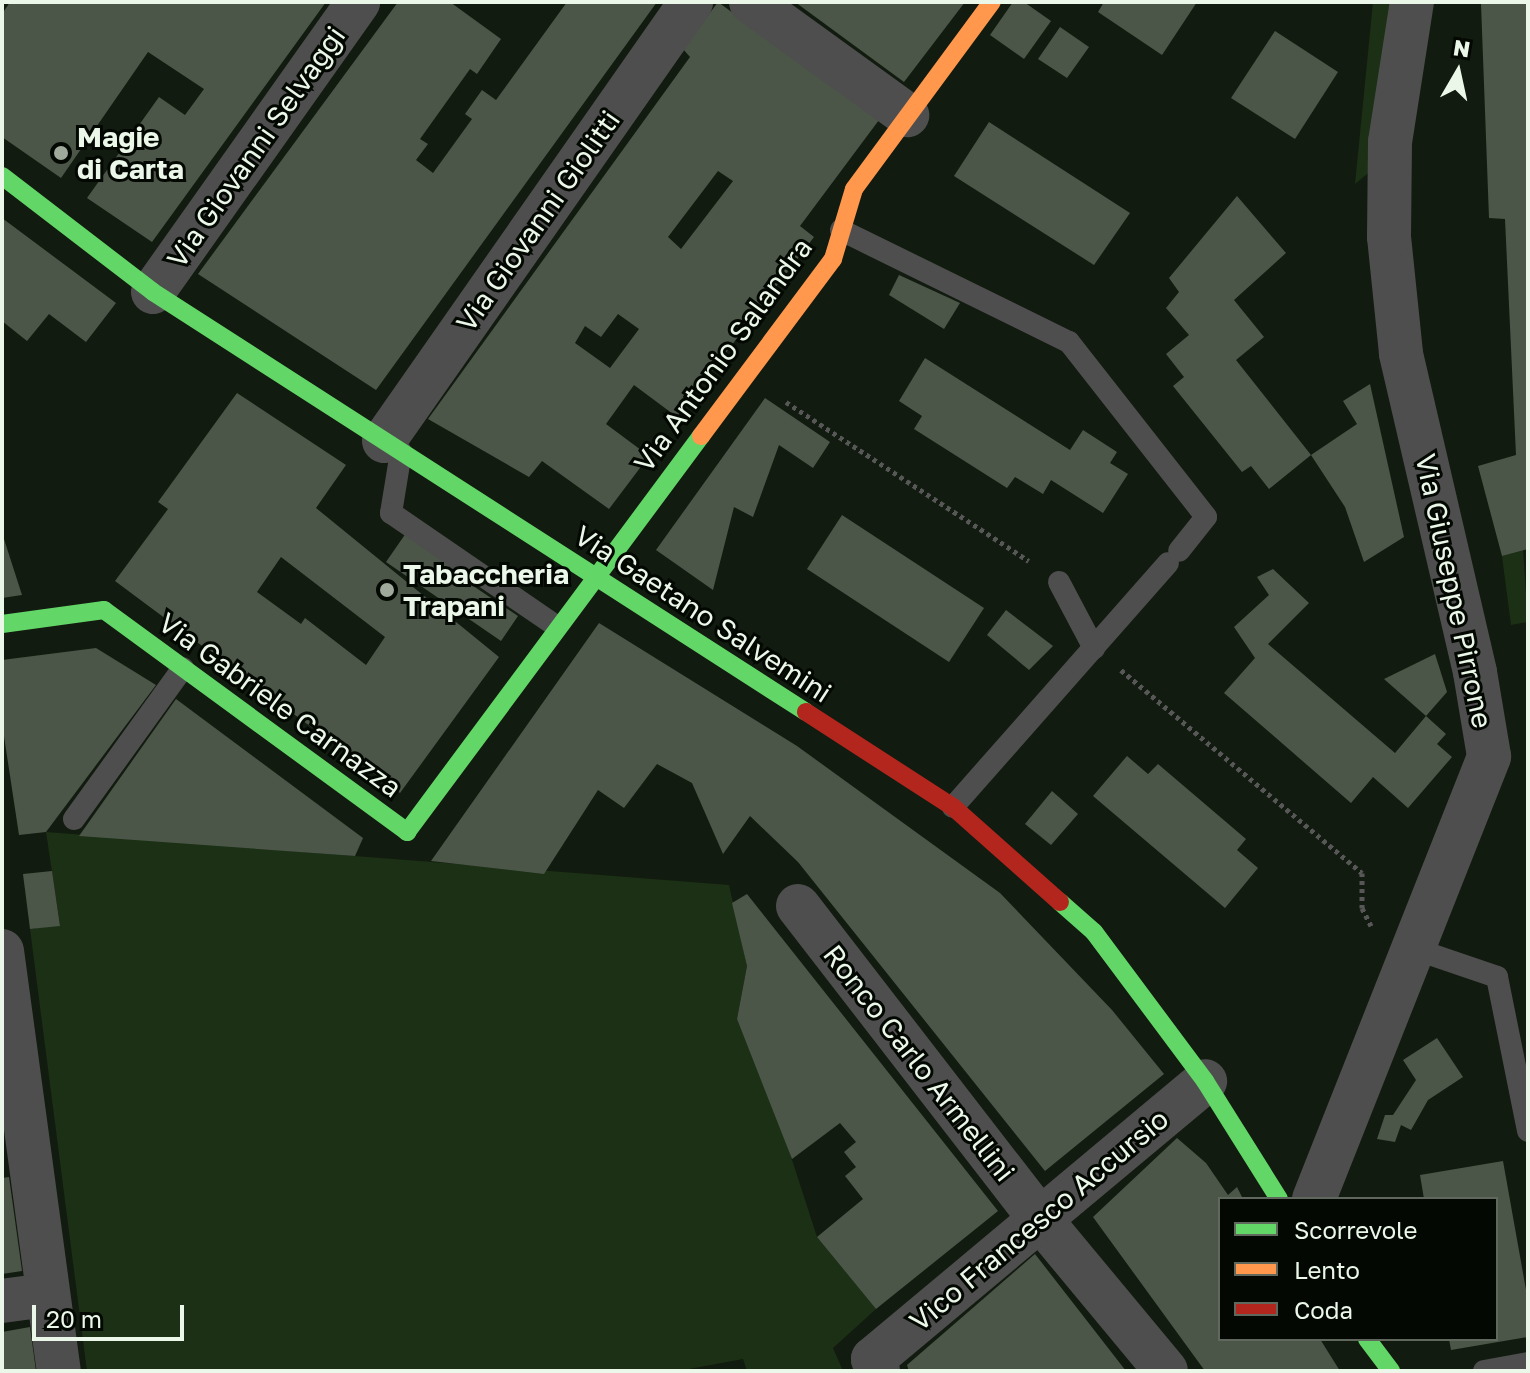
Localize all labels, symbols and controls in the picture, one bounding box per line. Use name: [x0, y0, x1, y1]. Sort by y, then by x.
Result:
street label: Via Giovanni Selvaggi: [160, 20, 352, 274]
north arrow: [1418, 32, 1498, 112]
text: N: [1451, 33, 1472, 62]
street label: Via Giovanni Giolitti: [449, 104, 627, 338]
place label: Magie di Carta: [77, 120, 184, 186]
marker: Magie di Carta: [52, 144, 70, 162]
street label: Via Antonio Salandra: [627, 232, 819, 478]
street label: Via Giuseppe Pirrone: [1408, 451, 1500, 731]
street label: Via Gaetano Salvemini: [568, 518, 838, 710]
place label: Tabaccheria Trapani: [403, 557, 569, 623]
marker: Tabaccheria Trapani: [378, 581, 396, 599]
street label: Via Gabriele Carnazza: [152, 606, 408, 804]
street label: Ronco Carlo Armellini: [816, 938, 1022, 1188]
street label: Vico Francesco Accursio: [903, 1102, 1175, 1338]
legend: [1218, 1197, 1498, 1341]
text: Scorrevole: [1294, 1215, 1417, 1244]
text: Lento: [1294, 1255, 1360, 1284]
scale bar: [36, 1289, 188, 1339]
text: Coda: [1294, 1295, 1353, 1324]
text: 20 m: [46, 1304, 102, 1333]

